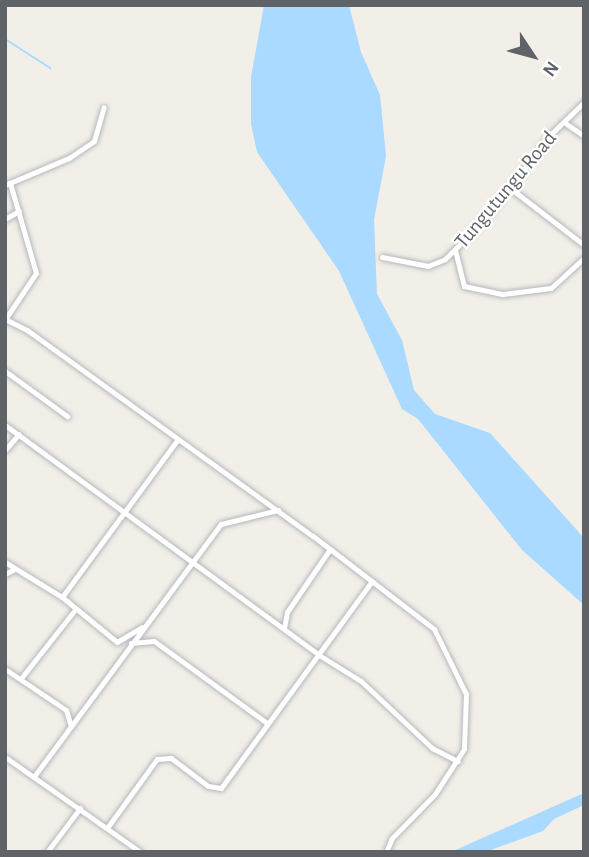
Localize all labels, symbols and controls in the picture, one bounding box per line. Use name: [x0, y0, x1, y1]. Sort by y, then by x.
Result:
north arrow: [498, 21, 568, 91]
text: N: [539, 58, 562, 80]
street label: Tungutungu Road: [450, 126, 562, 254]

